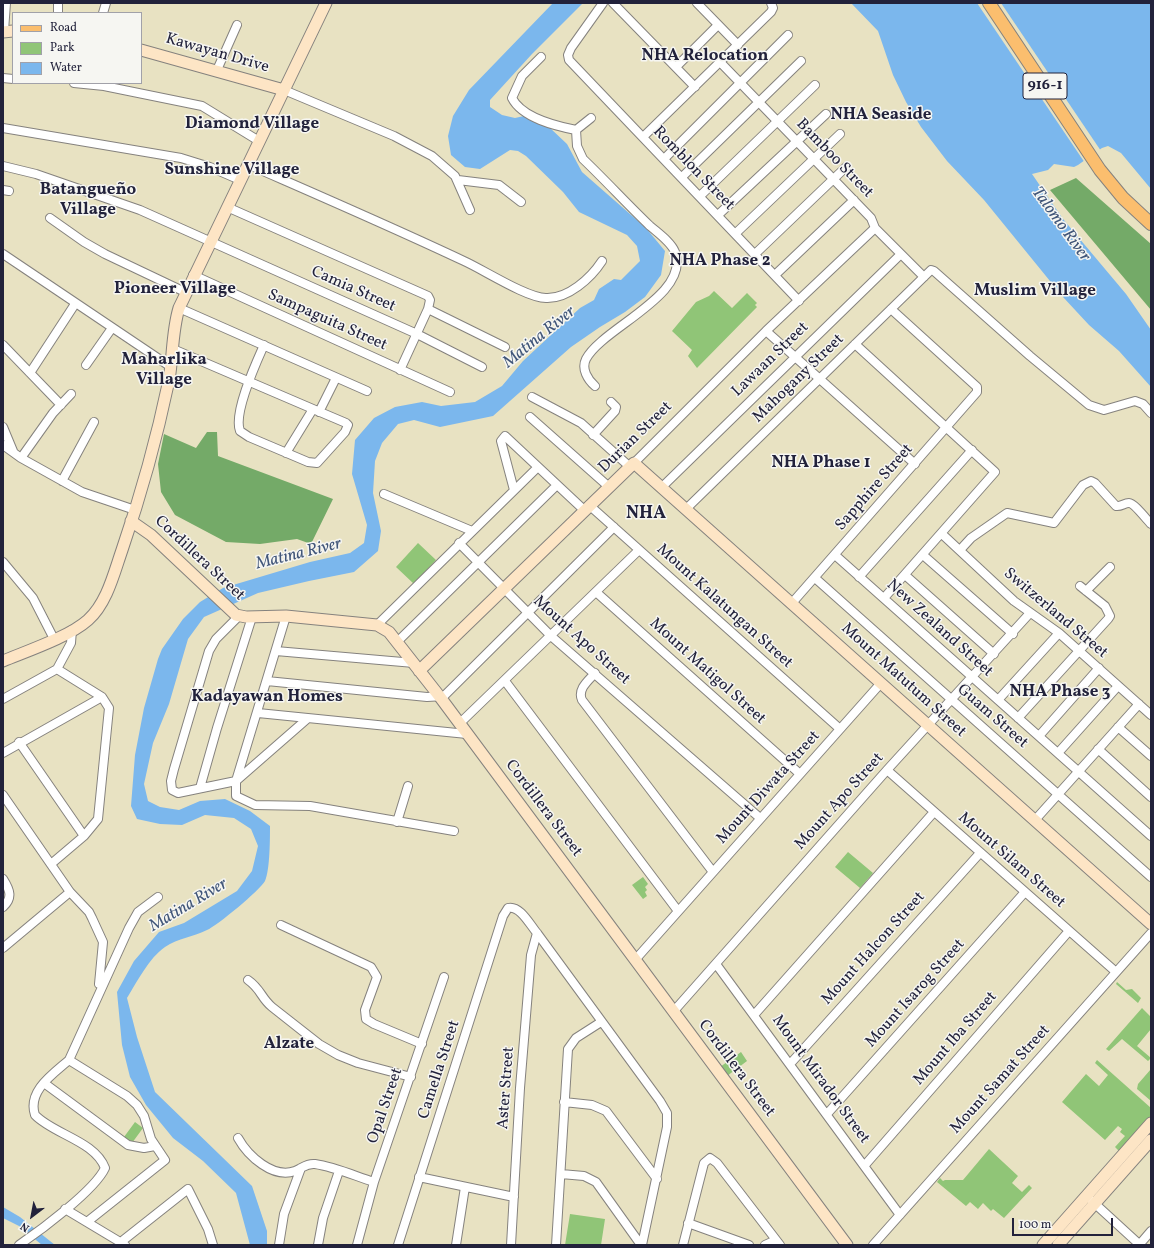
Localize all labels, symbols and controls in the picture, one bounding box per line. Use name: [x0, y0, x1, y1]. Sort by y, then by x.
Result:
legend: [12, 12, 142, 84]
text: Road: [50, 20, 77, 36]
street label: Kawayan Drive: [163, 30, 271, 78]
text: Park: [50, 40, 75, 56]
district label: NHA Relocation: [642, 47, 768, 67]
text: Water: [50, 60, 82, 76]
road number: 916-1: [1023, 73, 1067, 99]
district label: NHA Seaside: [831, 106, 931, 126]
district label: Diamond Village: [185, 115, 319, 135]
street label: Bamboo Street: [791, 115, 877, 203]
street label: Romblon Street: [648, 123, 738, 215]
district label: Sunshine Village: [165, 161, 299, 181]
district label: Batangueño Village: [40, 181, 136, 221]
water label: Talomo River: [1026, 184, 1094, 266]
district label: NHA Phase 2: [669, 252, 771, 272]
street label: Camia Street: [308, 263, 398, 317]
district label: Pioneer Village: [114, 280, 236, 300]
district label: Muslim Village: [974, 282, 1096, 302]
street label: Sampaguita Street: [264, 286, 390, 356]
water label: Matina River: [500, 303, 580, 373]
street label: Lawaan Street: [729, 319, 813, 401]
street label: Mahogany Street: [749, 330, 849, 428]
district label: Maharlika Village: [121, 351, 207, 391]
street label: Durian Street: [595, 398, 677, 478]
street label: Sapphire Street: [832, 441, 918, 535]
district label: NHA Phase 1: [771, 454, 871, 474]
district label: NHA: [626, 504, 666, 526]
street label: Cordillera Street: [150, 512, 248, 606]
water label: Matina River: [254, 535, 344, 575]
street label: Mount Kalatungan Street: [652, 541, 796, 673]
street label: Switzerland Street: [999, 565, 1111, 663]
street label: New Zealand Street: [882, 576, 996, 682]
street label: Mount Apo Street: [529, 592, 633, 690]
street label: Mount Matigol Street: [645, 615, 769, 729]
street label: Mount Matutum Street: [837, 620, 969, 742]
street label: Guam Street: [953, 681, 1031, 753]
district label: NHA Phase 3: [1010, 683, 1110, 703]
district label: Kadayawan Homes: [191, 688, 343, 708]
street label: Mount Diwata Street: [713, 727, 825, 849]
street label: Mount Apo Street: [791, 750, 889, 854]
street label: Cordillera Street: [500, 757, 586, 861]
street label: Mount Silam Street: [953, 809, 1069, 913]
water label: Matina River: [146, 875, 232, 937]
street label: Mount Halcon Street: [818, 888, 930, 1010]
street label: Mount Isarog Street: [862, 936, 970, 1052]
street label: Mount Iba Street: [910, 988, 1002, 1090]
street label: Mount Mirador Street: [767, 1012, 873, 1148]
street label: Cordillera Street: [693, 1017, 779, 1121]
street label: Camella Street: [415, 1018, 465, 1122]
street label: Mount Samat Street: [947, 1022, 1055, 1138]
district label: Alzate: [264, 1035, 314, 1055]
street label: Aster Street: [495, 1046, 519, 1130]
street label: Opal Street: [364, 1066, 408, 1146]
north arrow: [12, 1196, 52, 1236]
scale bar: [1014, 1210, 1115, 1236]
text: 100 m: [1019, 1217, 1051, 1233]
text: N: [18, 1218, 33, 1235]

